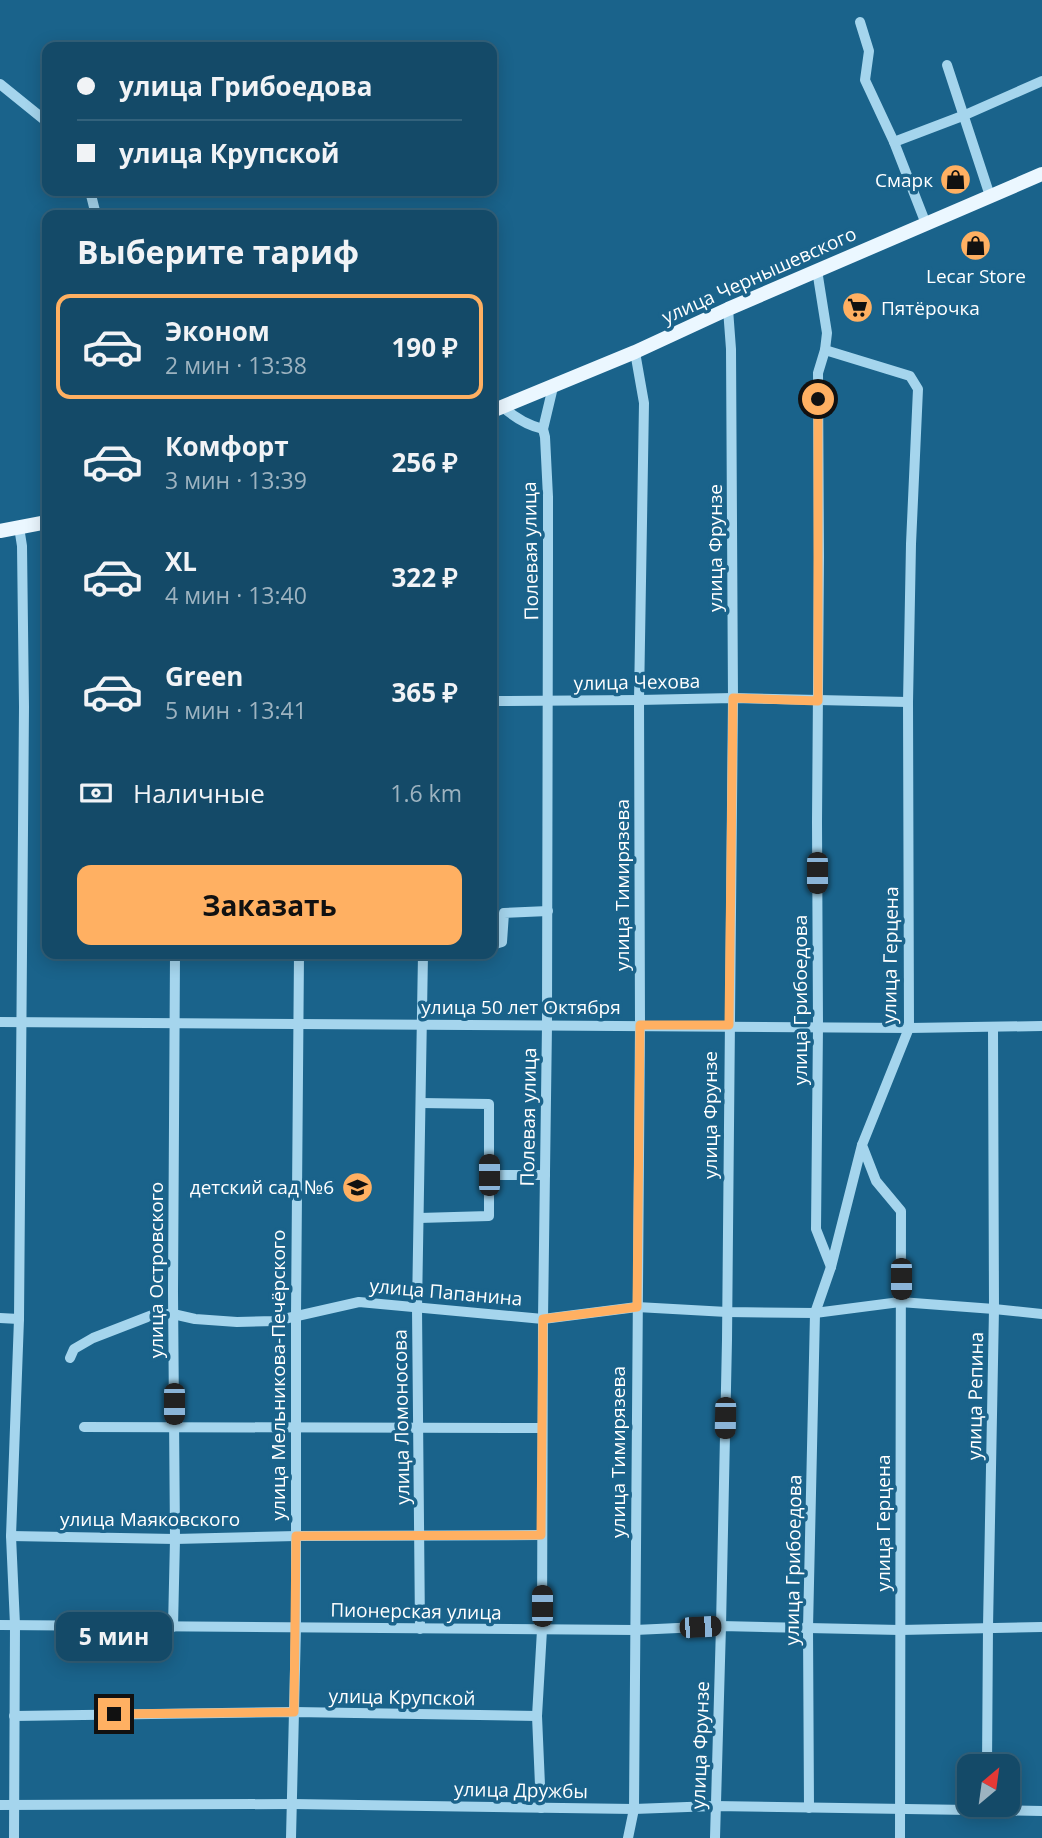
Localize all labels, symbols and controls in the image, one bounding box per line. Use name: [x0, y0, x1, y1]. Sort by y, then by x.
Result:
text: улица Грибоедова: [119, 68, 372, 104]
text: улица Крупской: [119, 135, 340, 171]
shop icon: Смарк: [939, 163, 973, 197]
place label: Смарк: [875, 167, 933, 193]
street label: улица Чернышевского: [658, 220, 860, 330]
shop icon: Lecar Store: [959, 228, 993, 262]
text: Выберите тариф: [77, 230, 359, 273]
place label: Lecar Store: [926, 263, 1026, 289]
supermarket icon: Пятёрочка: [841, 291, 875, 325]
place label: Пятёрочка: [881, 295, 980, 321]
text: Эконом: [165, 313, 270, 349]
icon: car: [81, 315, 144, 378]
text: 190 ₽: [392, 329, 458, 365]
text: 2 мин · 13:38: [165, 349, 307, 381]
route start: [802, 383, 834, 415]
text: Комфорт: [165, 428, 289, 464]
icon: car: [81, 430, 144, 493]
text: 256 ₽: [392, 444, 458, 480]
text: 3 мин · 13:39: [165, 464, 307, 496]
street label: Полевая улица: [516, 481, 544, 621]
street label: улица Фрунзе: [702, 484, 728, 612]
text: XL: [165, 543, 197, 579]
icon: car: [81, 545, 144, 608]
text: 322 ₽: [392, 559, 458, 595]
text: 4 мин · 13:40: [165, 579, 307, 611]
text: Green: [165, 658, 243, 694]
icon: car: [81, 660, 144, 723]
street label: улица Чехова: [574, 668, 700, 696]
text: 365 ₽: [392, 674, 458, 710]
text: 5 мин · 13:41: [165, 694, 307, 726]
icon: cash: [77, 774, 115, 812]
text: Наличные: [133, 775, 265, 811]
text: 1.6 km: [390, 777, 462, 809]
street label: улица Тимирязева: [609, 799, 635, 971]
car: [807, 852, 828, 894]
button: Заказать: [77, 865, 462, 945]
street label: улица Герцена: [876, 886, 904, 1024]
street label: улица Грибоедова: [787, 915, 813, 1085]
street label: улица 50 лет Октября: [421, 994, 621, 1020]
street label: Полевая улица: [514, 1047, 542, 1187]
street label: улица Фрунзе: [697, 1051, 723, 1179]
car: [479, 1154, 500, 1196]
school or university icon: детский сад №6: [340, 1170, 374, 1204]
place label: детский сад №6: [190, 1174, 334, 1200]
street label: улица Островского: [143, 1182, 169, 1358]
street label: улица Мельникова-Печёрского: [265, 1230, 291, 1520]
car: [891, 1258, 912, 1300]
street label: улица Папанина: [369, 1272, 523, 1312]
street label: улица Ломоносова: [386, 1329, 416, 1505]
street label: улица Репина: [961, 1332, 989, 1460]
street label: улица Тимирязева: [605, 1366, 631, 1538]
car: [164, 1383, 185, 1425]
car: [715, 1397, 736, 1439]
street label: улица Герцена: [870, 1454, 896, 1592]
street label: улица Грибоедова: [779, 1474, 807, 1646]
street label: улица Маяковского: [60, 1506, 240, 1532]
car: [532, 1585, 553, 1627]
street label: Пионерская улица: [330, 1597, 502, 1625]
callout: 5 мин: [56, 1612, 172, 1662]
car: [679, 1615, 722, 1639]
text: 5 мин: [79, 1620, 149, 1652]
street label: улица Фрунзе: [685, 1681, 715, 1809]
street label: улица Крупской: [328, 1683, 476, 1711]
route end: [98, 1698, 130, 1730]
north arrow: [957, 1754, 1020, 1816]
map controls: [957, 1754, 1020, 1817]
street label: улица Дружбы: [454, 1776, 588, 1804]

